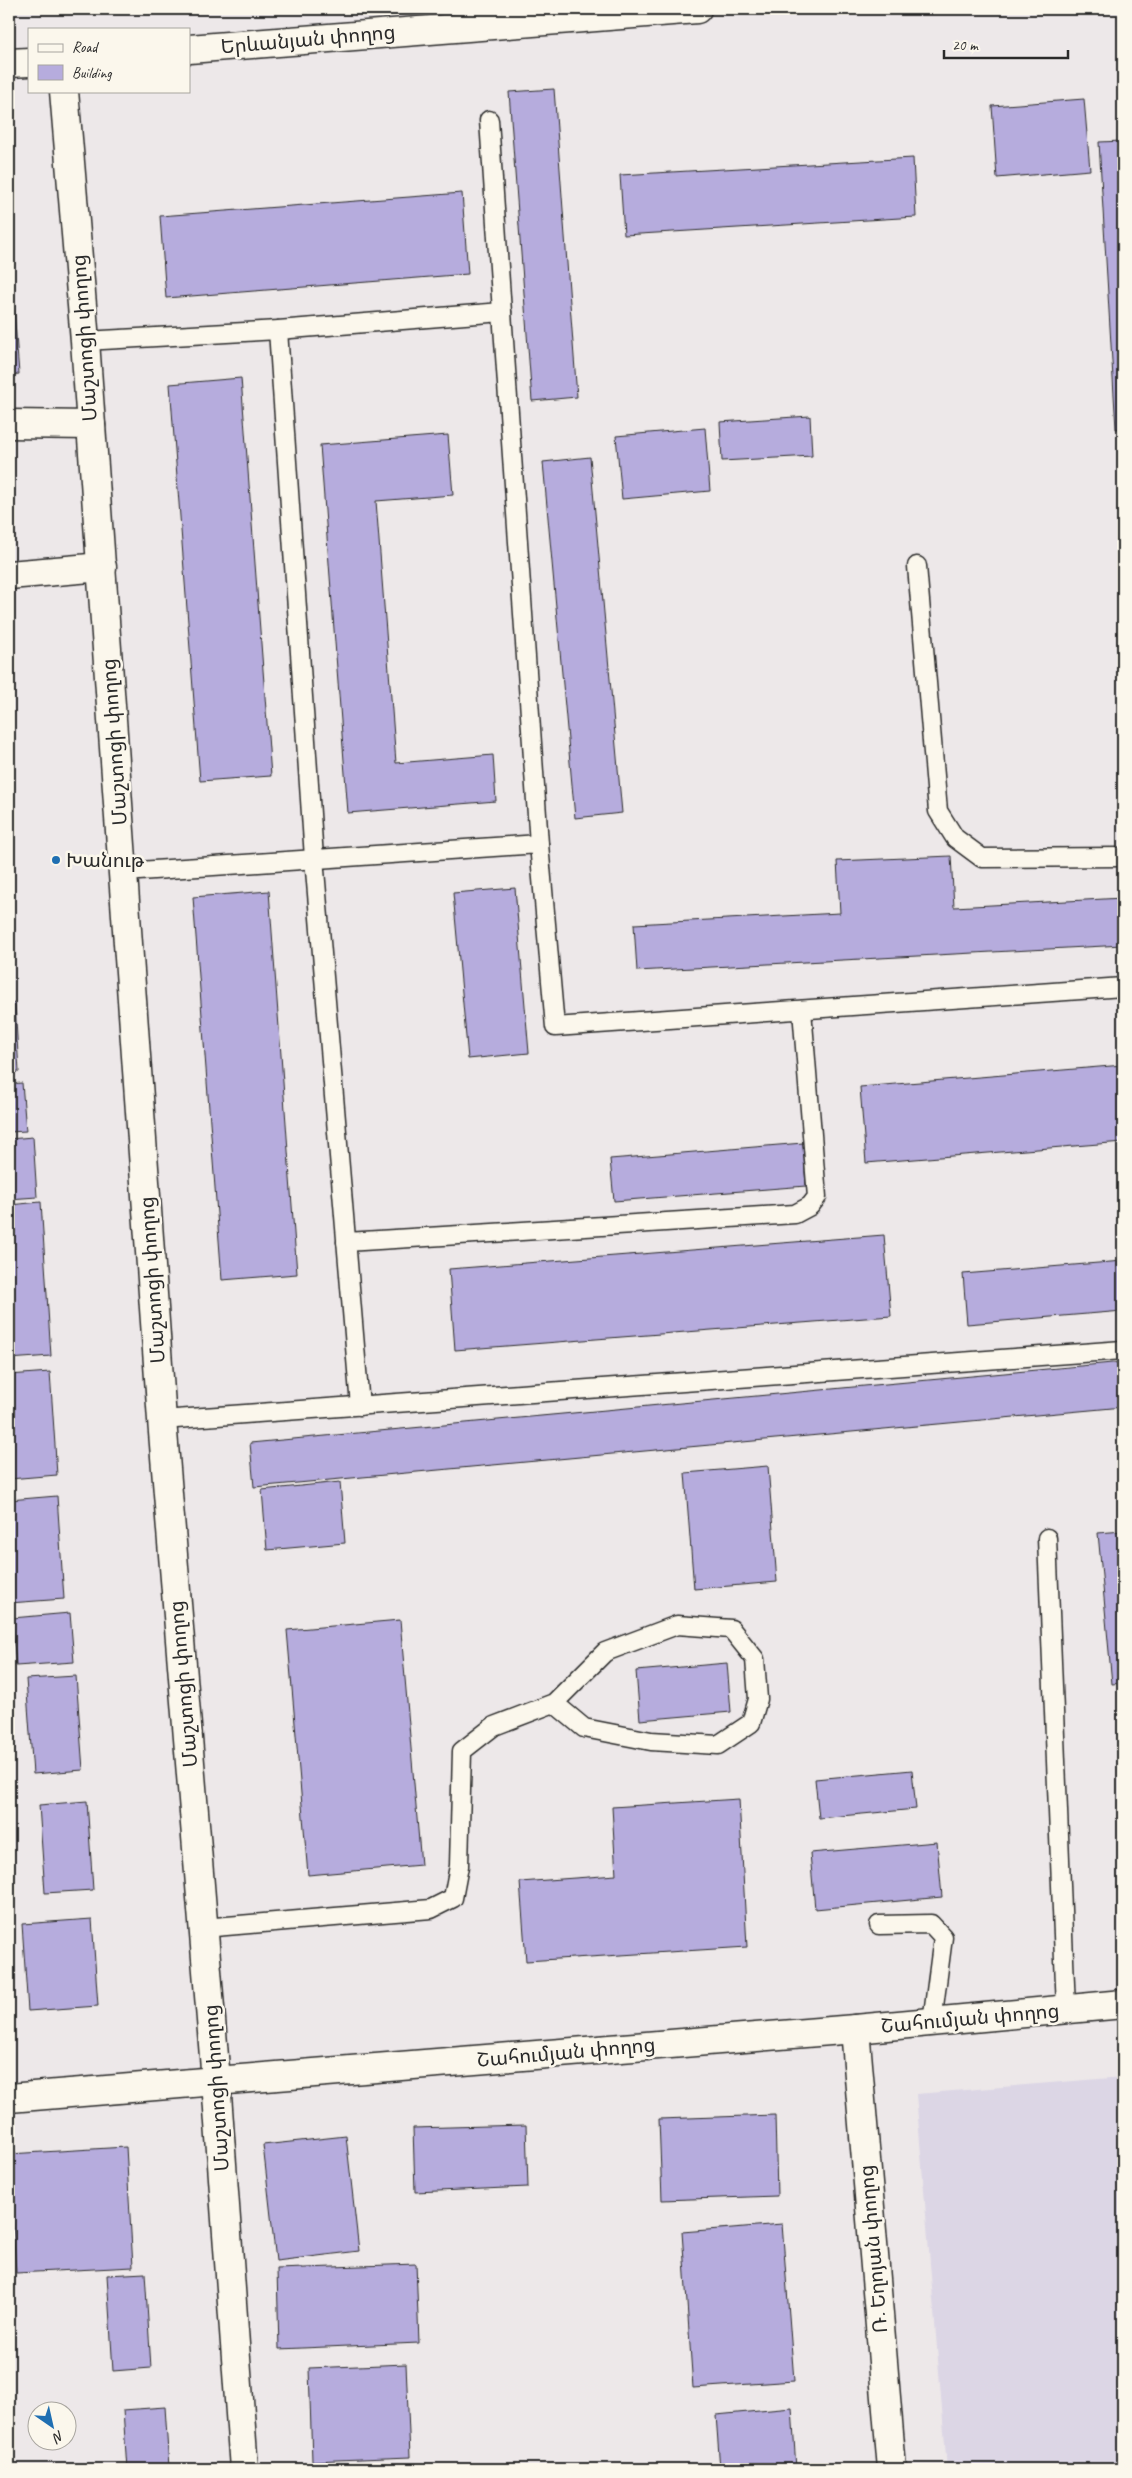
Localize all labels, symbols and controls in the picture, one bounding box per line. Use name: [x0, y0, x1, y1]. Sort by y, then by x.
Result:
street label: Երևանյան փողոց: [220, 19, 396, 60]
legend: [28, 28, 190, 92]
scale bar: [944, 28, 1068, 60]
text: 20 m: [952, 36, 979, 55]
text: Road: [72, 38, 99, 57]
text: Building: [72, 64, 112, 83]
street label: Մաշտոցի փողոց: [66, 254, 103, 422]
street label: Մաշտոցի փողոց: [96, 658, 133, 826]
place label: Խանութ: [66, 848, 145, 873]
marker: Խանութ: [50, 854, 62, 866]
street label: Մաշտոցի փողոց: [134, 1196, 171, 1364]
street label: Մաշտոցի փողոց: [164, 1599, 203, 1768]
street label: Շահումյան փողոց: [880, 1998, 1060, 2039]
street label: Մաշտոցի փողոց: [198, 2004, 235, 2172]
street label: Շահումյան փողոց: [476, 2032, 656, 2073]
street label: Ռ. Եղոյան փողոց: [854, 2164, 893, 2334]
north arrow: [28, 2400, 78, 2450]
text: N: [49, 2427, 67, 2447]

